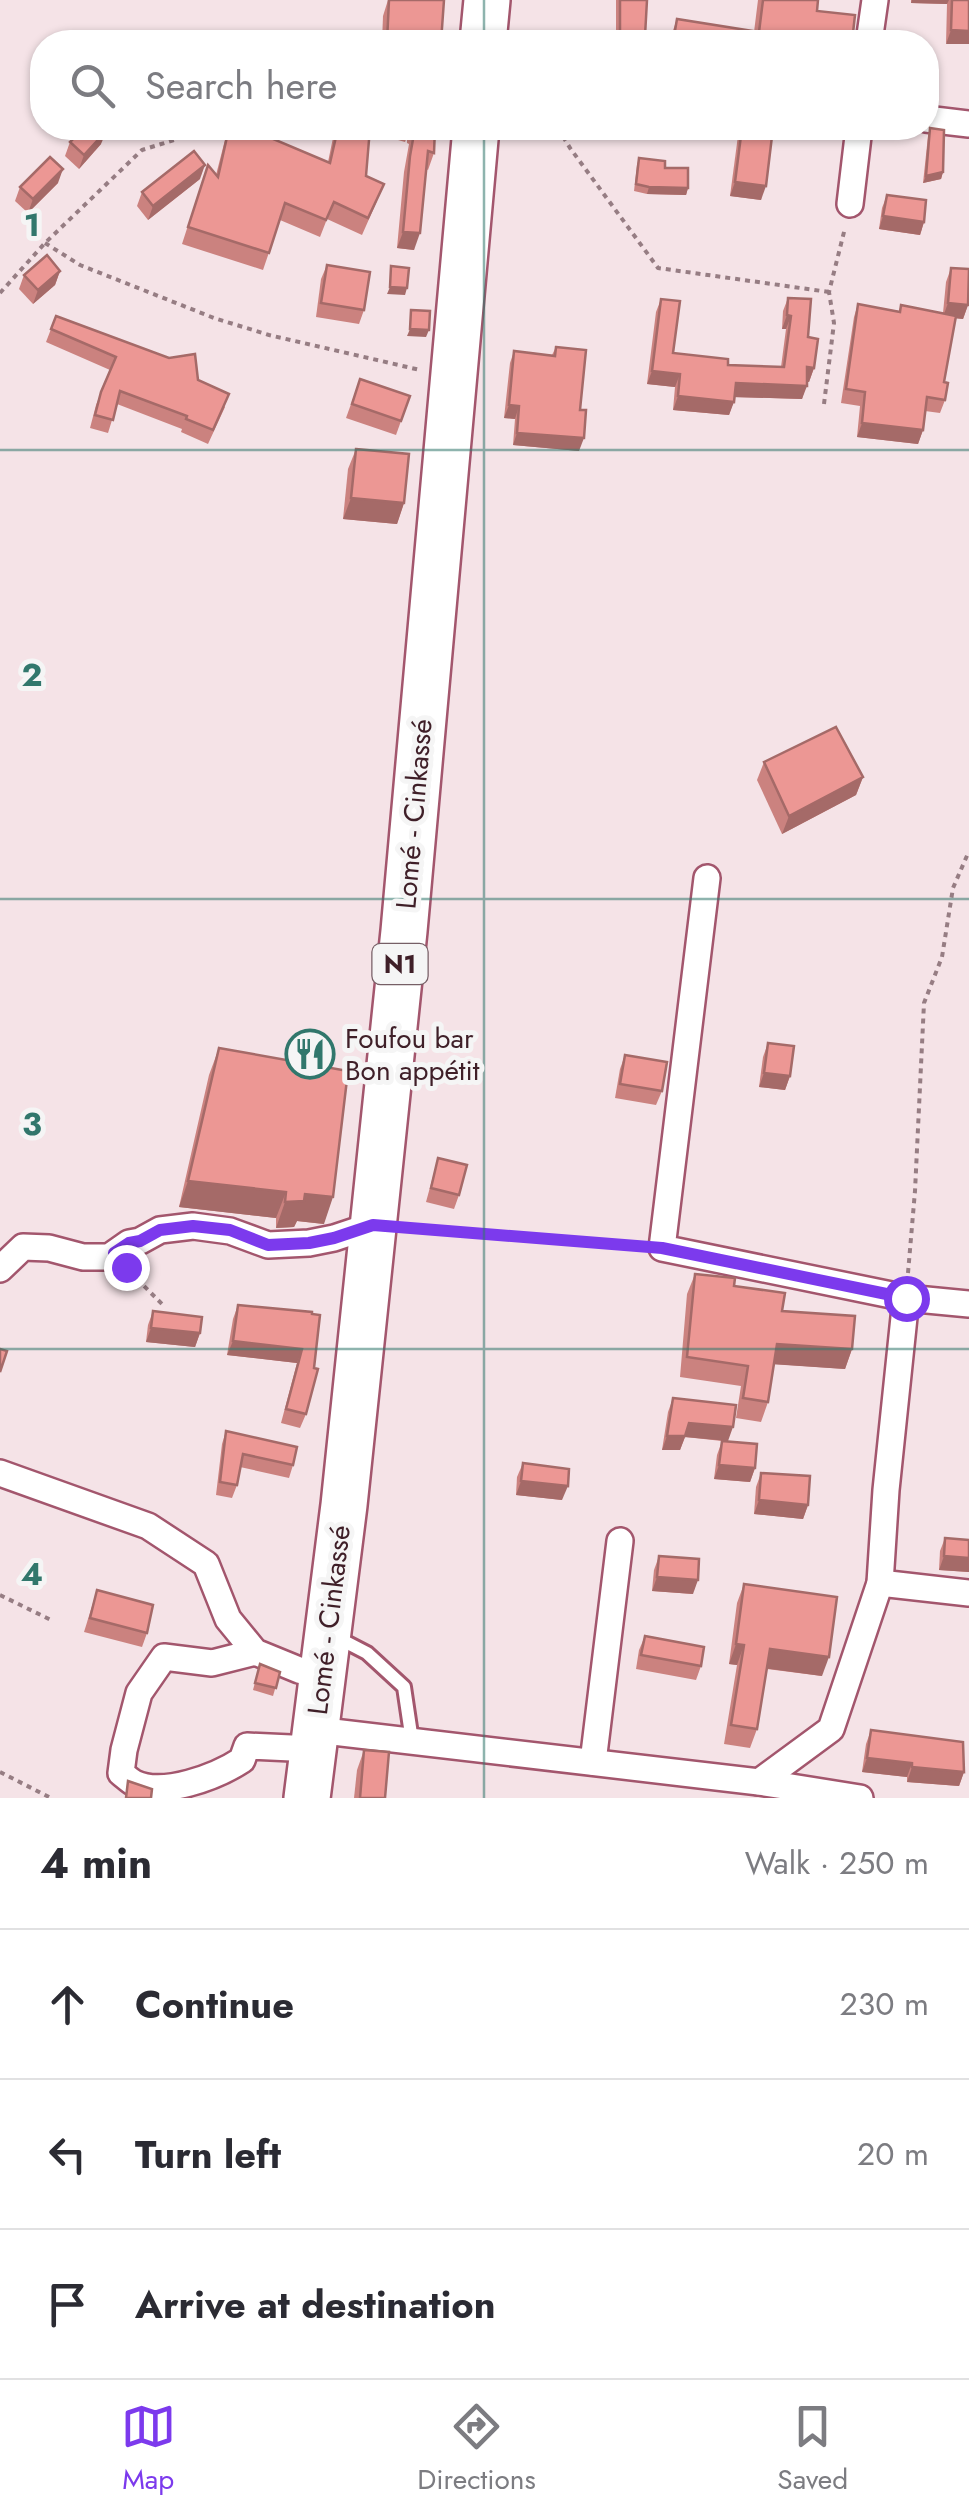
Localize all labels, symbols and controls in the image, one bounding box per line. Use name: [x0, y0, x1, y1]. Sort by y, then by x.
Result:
search box: [30, 30, 939, 140]
icon: search: [65, 58, 120, 113]
text: Search here: [145, 58, 337, 113]
text: 1: [24, 202, 40, 248]
text: 2: [22, 652, 43, 698]
street label: Lomé - Cinkassé: [385, 717, 443, 911]
road number: N1: [372, 944, 428, 984]
place label: Foufou bar Bon appétit: [345, 1018, 480, 1091]
restaurant icon: Foufou bar Bon appétit: [284, 1028, 336, 1080]
text: 3: [22, 1101, 42, 1147]
route end: [104, 1245, 150, 1291]
route start: [884, 1276, 930, 1322]
street label: Lomé - Cinkassé: [297, 1523, 361, 1717]
text: 4: [21, 1551, 43, 1597]
text: 4 min: [40, 1833, 152, 1894]
text: Walk · 250 m: [745, 1840, 929, 1886]
icon: ahead: [40, 1977, 95, 2032]
text: Continue: [135, 1977, 294, 2032]
text: 230 m: [840, 1981, 929, 2027]
icon: left: [40, 2127, 95, 2182]
text: Turn left: [135, 2127, 281, 2182]
text: 20 m: [857, 2131, 929, 2177]
icon: arrive: [40, 2277, 95, 2332]
text: Arrive at destination: [135, 2277, 496, 2332]
tab: Map: [121, 2399, 176, 2500]
tab: Directions: [417, 2399, 536, 2500]
tab: Saved: [777, 2399, 848, 2500]

